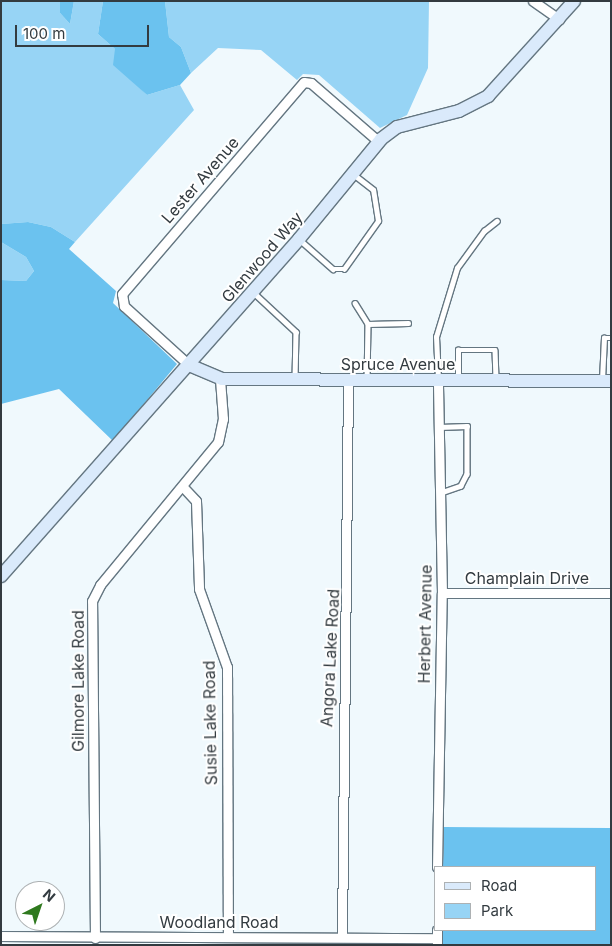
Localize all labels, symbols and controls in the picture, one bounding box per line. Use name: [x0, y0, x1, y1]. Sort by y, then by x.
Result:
scale bar: [18, 15, 151, 47]
text: 100 m: [23, 24, 65, 43]
street label: Lester Avenue: [157, 133, 243, 227]
street label: Glenwood Way: [217, 208, 307, 306]
street label: Spruce Avenue: [341, 354, 455, 374]
street label: Herbert Avenue: [414, 564, 436, 684]
street label: Champlain Drive: [465, 568, 589, 588]
street label: Angora Lake Road: [317, 588, 343, 728]
street label: Gilmore Lake Road: [68, 610, 88, 752]
street label: Susie Lake Road: [199, 660, 221, 786]
legend: [434, 866, 597, 931]
text: Road: [481, 876, 517, 895]
north arrow: [15, 881, 65, 931]
text: N: [40, 885, 59, 905]
text: Park: [481, 901, 513, 920]
street label: Woodland Road: [159, 912, 279, 932]

